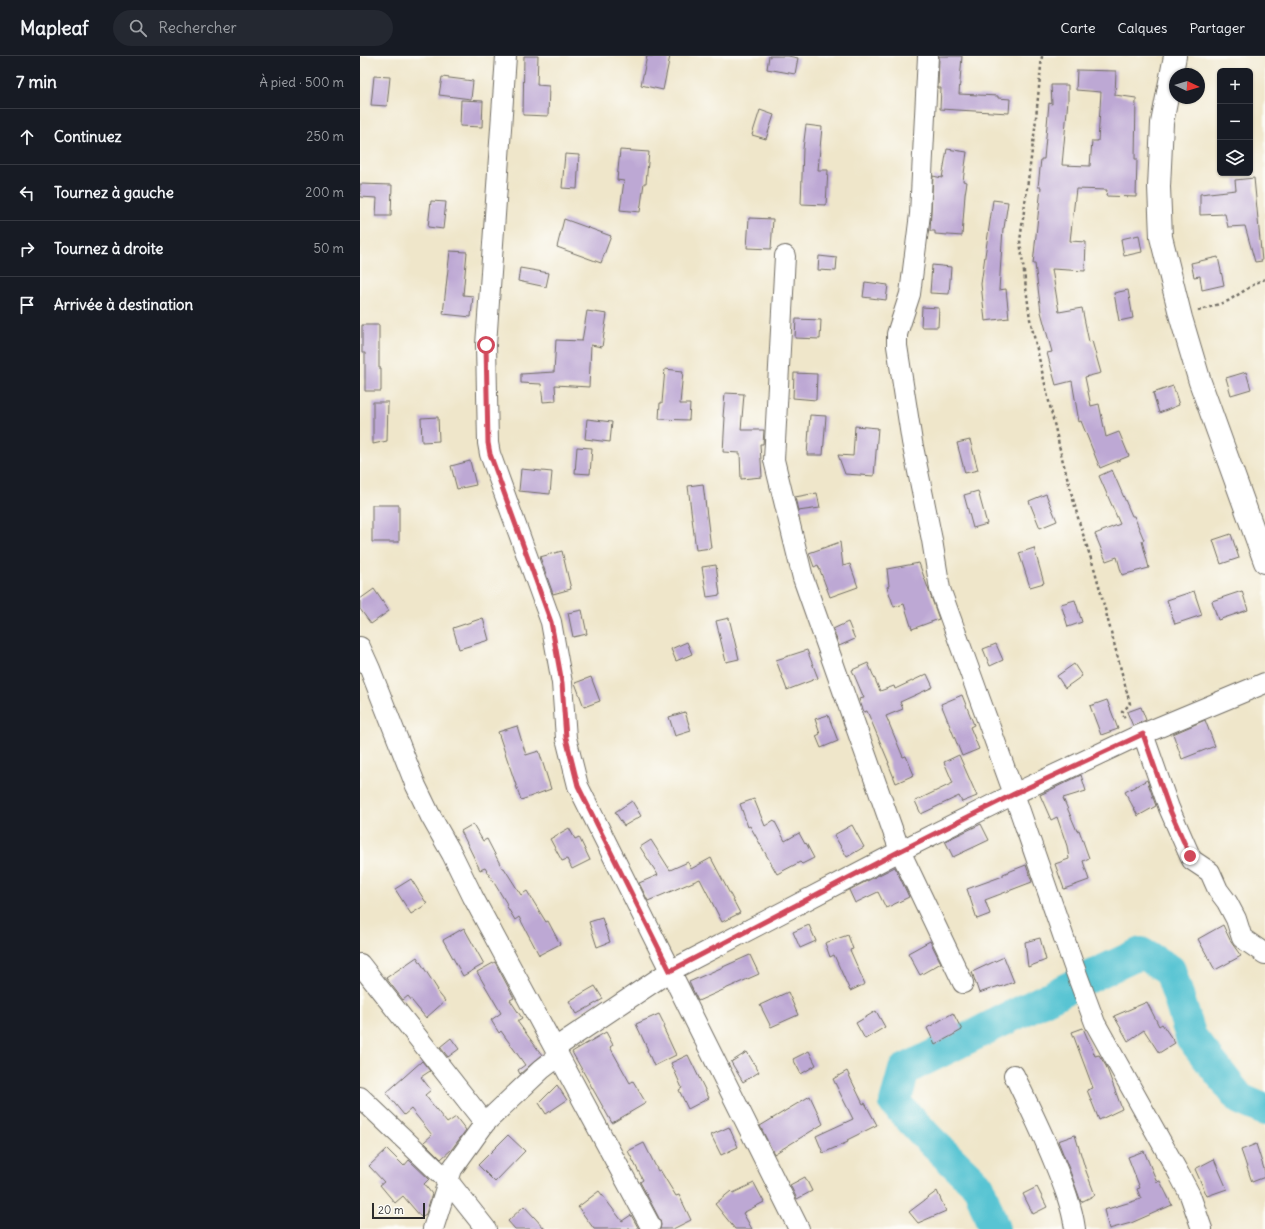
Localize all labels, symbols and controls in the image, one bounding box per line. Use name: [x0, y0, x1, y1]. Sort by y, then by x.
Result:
search box: [113, 10, 393, 46]
text: Mapleaf: [20, 16, 89, 40]
icon: search: [127, 17, 149, 39]
text: Rechercher: [159, 18, 237, 37]
text: Carte: [1061, 19, 1095, 37]
text: Calques: [1117, 19, 1167, 37]
text: Partager: [1189, 19, 1245, 37]
north arrow: [1169, 68, 1205, 104]
map controls: [1217, 68, 1253, 176]
button: +: [1217, 68, 1253, 104]
text: 7 min: [16, 71, 57, 93]
text: À pied · 500 m: [259, 74, 344, 91]
button: −: [1217, 104, 1253, 140]
icon: ahead: [16, 126, 38, 148]
text: Continuez: [54, 127, 122, 146]
text: 250 m: [306, 128, 344, 145]
button: layers: [1217, 140, 1253, 176]
icon: left: [16, 182, 38, 204]
text: Tournez à gauche: [54, 183, 174, 202]
text: 200 m: [305, 184, 344, 201]
icon: right: [16, 238, 38, 260]
text: Tournez à droite: [54, 239, 163, 258]
text: 50 m: [313, 240, 344, 257]
icon: arrive: [16, 294, 38, 316]
text: Arrivée à destination: [54, 295, 193, 314]
route start: [477, 336, 495, 354]
route end: [1181, 847, 1199, 865]
scale bar: [372, 1201, 425, 1220]
text: 20 m: [378, 1203, 404, 1217]

